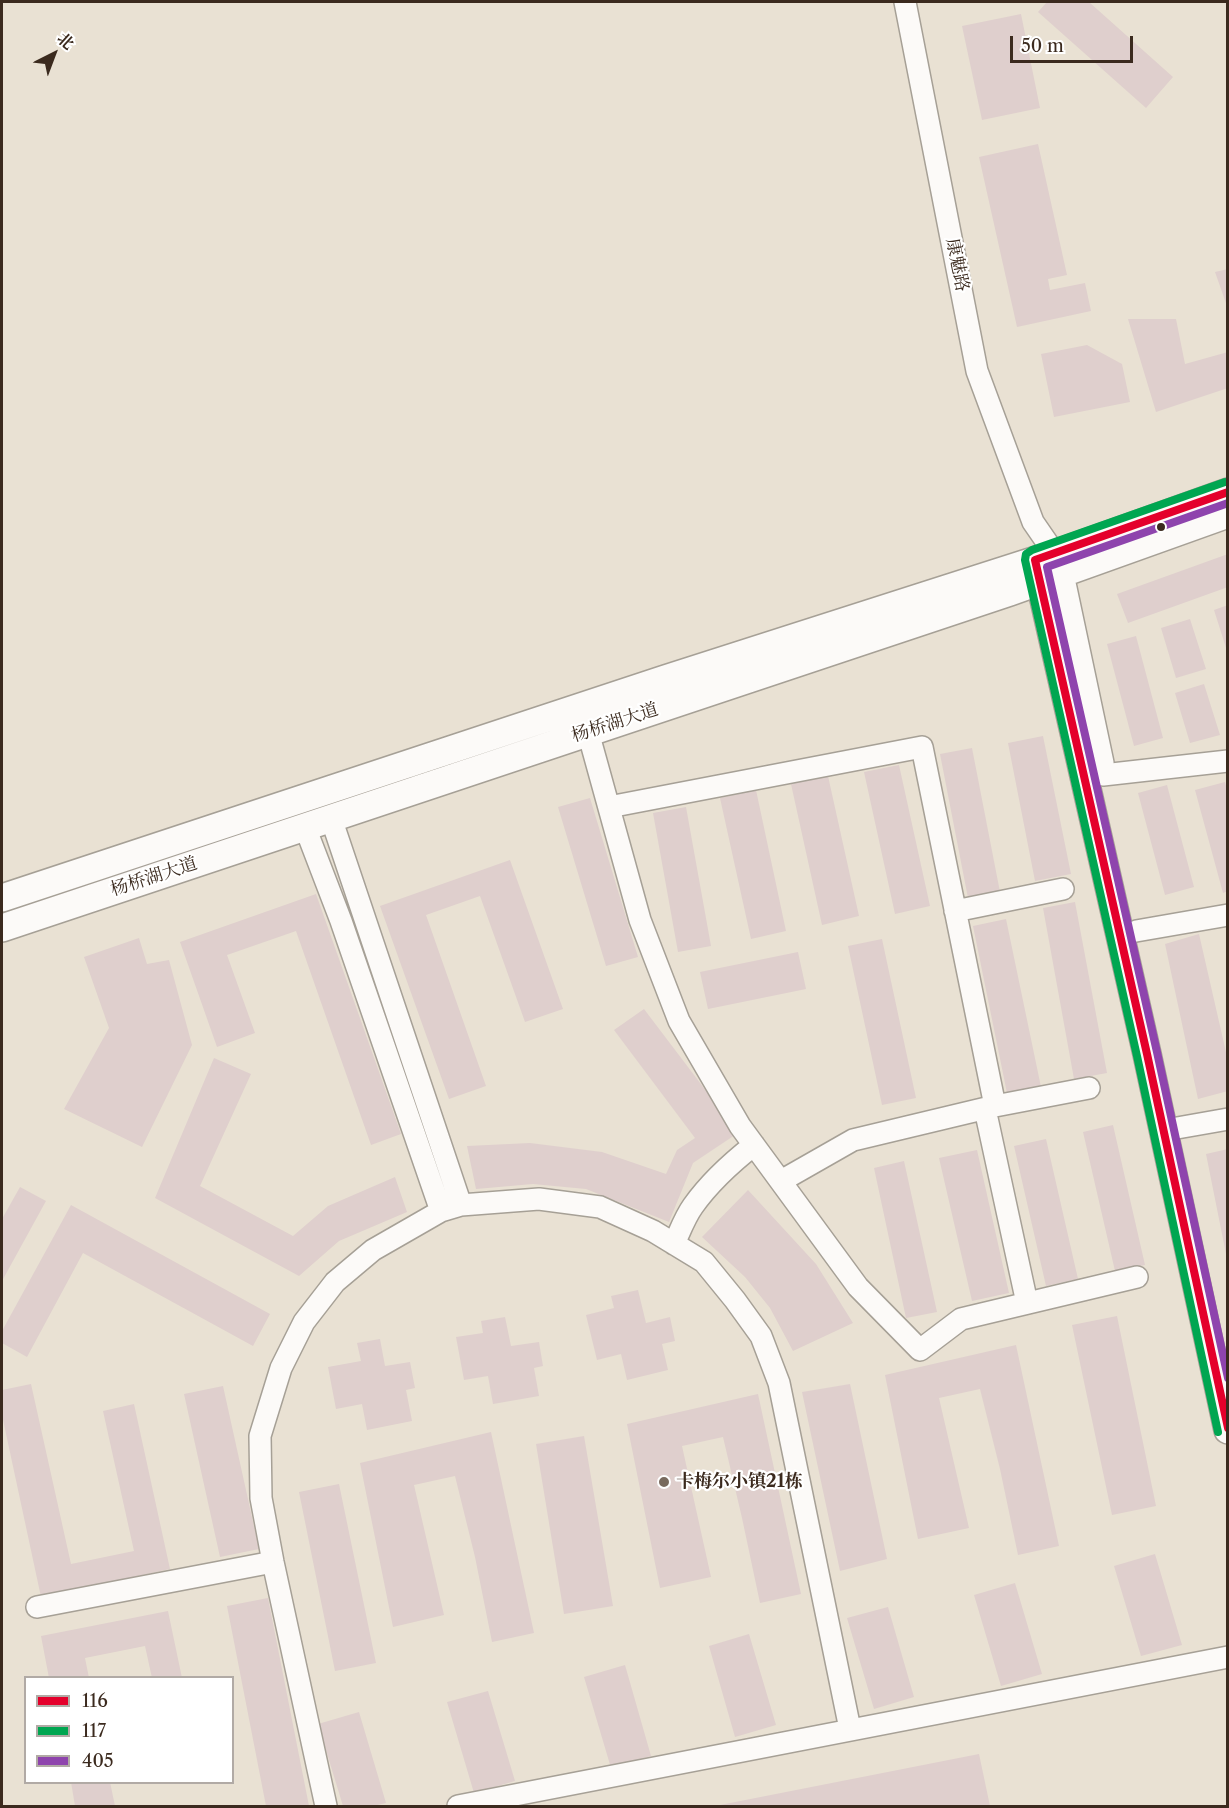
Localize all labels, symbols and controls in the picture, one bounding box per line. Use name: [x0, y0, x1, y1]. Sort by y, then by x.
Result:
north arrow: [24, 24, 84, 84]
scale bar: [1013, 24, 1136, 62]
text: 北: [53, 28, 79, 53]
text: 50 m: [1021, 35, 1064, 57]
street label: 康魅路: [941, 236, 973, 294]
unlabelled marker: [1155, 521, 1167, 533]
street label: 杨桥湖大道: [569, 699, 661, 747]
street label: 杨桥湖大道: [108, 853, 200, 901]
place label: 卡梅尔小镇21栋: [676, 1471, 803, 1493]
marker: 卡梅尔小镇21栋: [657, 1475, 671, 1489]
legend: [24, 1676, 234, 1784]
text: 116: [82, 1690, 108, 1712]
text: 117: [82, 1720, 106, 1742]
text: 405: [82, 1750, 114, 1772]

